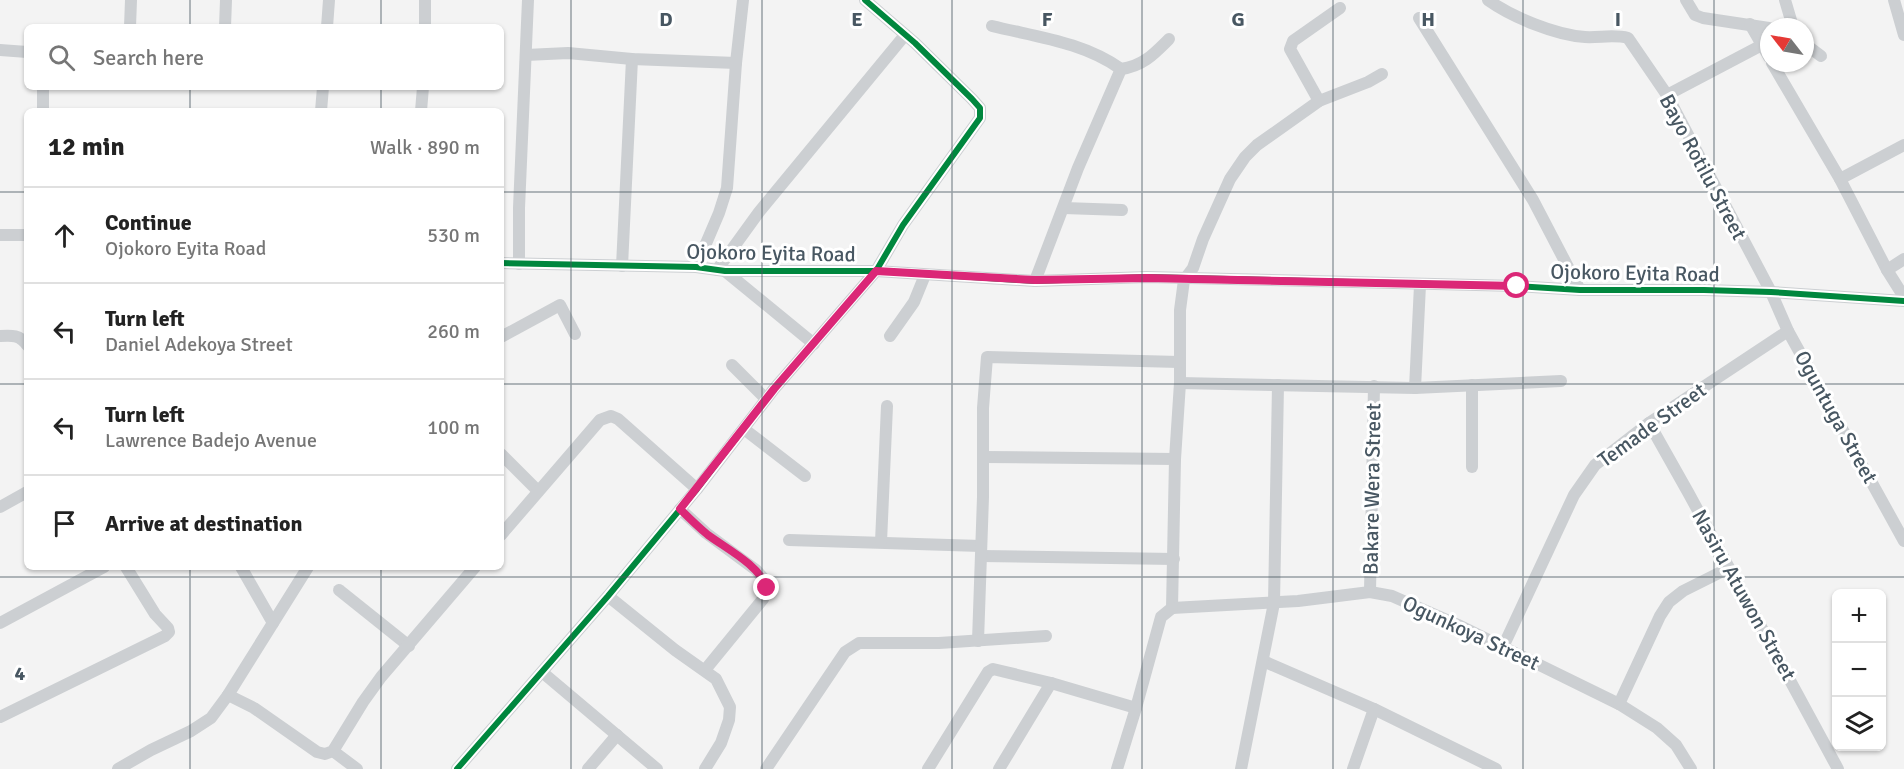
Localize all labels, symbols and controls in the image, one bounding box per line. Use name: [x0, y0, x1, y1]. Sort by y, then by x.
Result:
text: D: [659, 7, 673, 32]
text: E: [851, 7, 863, 32]
text: F: [1042, 7, 1053, 32]
text: G: [1231, 7, 1245, 32]
text: H: [1421, 7, 1435, 32]
text: I: [1615, 7, 1621, 32]
north arrow: [1760, 18, 1814, 72]
search box: [24, 24, 504, 90]
icon: search: [45, 41, 78, 74]
text: Search here: [93, 44, 204, 71]
street label: Bayo Rotilu Street: [1654, 90, 1752, 244]
text: 12 min: [48, 131, 125, 163]
text: Walk · 890 m: [370, 135, 480, 160]
text: Continue: [105, 209, 192, 236]
icon: ahead: [48, 219, 81, 252]
text: 530 m: [427, 223, 480, 248]
text: Ojokoro Eyita Road: [105, 236, 266, 261]
street label: Ojokoro Eyita Road: [686, 239, 856, 267]
street label: Ojokoro Eyita Road: [1550, 259, 1720, 287]
route start: [1503, 272, 1529, 298]
text: Turn left: [105, 305, 185, 332]
icon: left: [48, 315, 81, 348]
text: 260 m: [427, 319, 480, 344]
text: Daniel Adekoya Street: [105, 332, 293, 357]
street label: Oguntuga Street: [1789, 346, 1883, 488]
street label: Temade Street: [1593, 377, 1711, 473]
text: Turn left: [105, 401, 185, 428]
street label: Bakare Wera Street: [1358, 403, 1386, 575]
icon: left: [48, 411, 81, 444]
text: 100 m: [427, 415, 480, 440]
text: Lawrence Badejo Avenue: [105, 428, 317, 453]
street label: Nasiru Atuwon Street: [1686, 505, 1802, 685]
icon: arrive: [48, 507, 81, 540]
text: Arrive at destination: [105, 510, 302, 537]
route end: [753, 574, 779, 600]
map controls: [1832, 589, 1886, 751]
button: +: [1832, 589, 1886, 643]
street label: Ogunkoya Street: [1398, 590, 1544, 676]
button: −: [1832, 643, 1886, 697]
text: 4: [15, 661, 26, 686]
button: layers: [1832, 697, 1886, 751]

